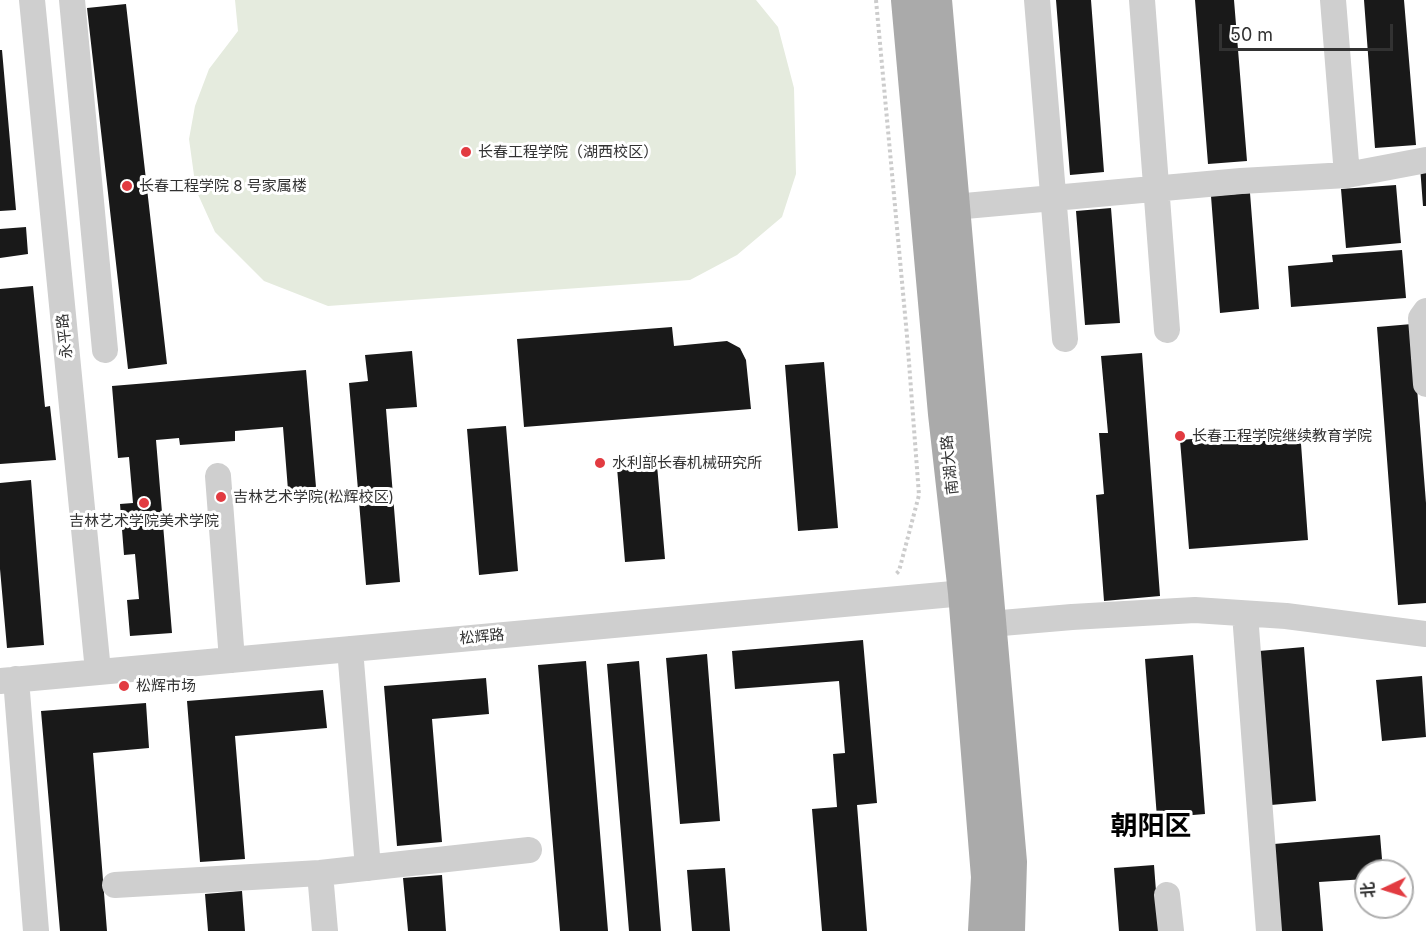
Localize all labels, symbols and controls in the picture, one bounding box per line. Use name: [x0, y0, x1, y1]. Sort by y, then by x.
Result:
scale bar: [1222, 12, 1396, 50]
text: 50 m: [1230, 24, 1273, 45]
place label: 长春工程学院（湖西校区）: [478, 143, 658, 161]
marker: 长春工程学院（湖西校区）: [459, 145, 473, 159]
place label: 长春工程学院 8 号家属楼: [139, 177, 307, 195]
marker: 长春工程学院 8 号家属楼: [120, 179, 134, 193]
street label: 永平路: [54, 313, 76, 359]
place label: 长春工程学院继续教育学院: [1192, 427, 1372, 445]
marker: 长春工程学院继续教育学院: [1173, 429, 1187, 443]
street label: 南湖大路: [938, 434, 962, 496]
place label: 水利部长春机械研究所: [612, 454, 762, 472]
marker: 水利部长春机械研究所: [593, 456, 607, 470]
place label: 吉林艺术学院(松辉校区): [233, 488, 394, 506]
marker: 吉林艺术学院(松辉校区): [214, 490, 228, 504]
marker: 吉林艺术学院美术学院: [137, 496, 151, 510]
place label: 吉林艺术学院美术学院: [69, 512, 219, 530]
street label: 松辉路: [459, 626, 505, 648]
place label: 松辉市场: [136, 677, 196, 695]
marker: 松辉市场: [117, 679, 131, 693]
district label: 朝阳区: [1111, 811, 1191, 843]
north arrow: [1354, 859, 1414, 919]
text: 北: [1358, 881, 1379, 899]

